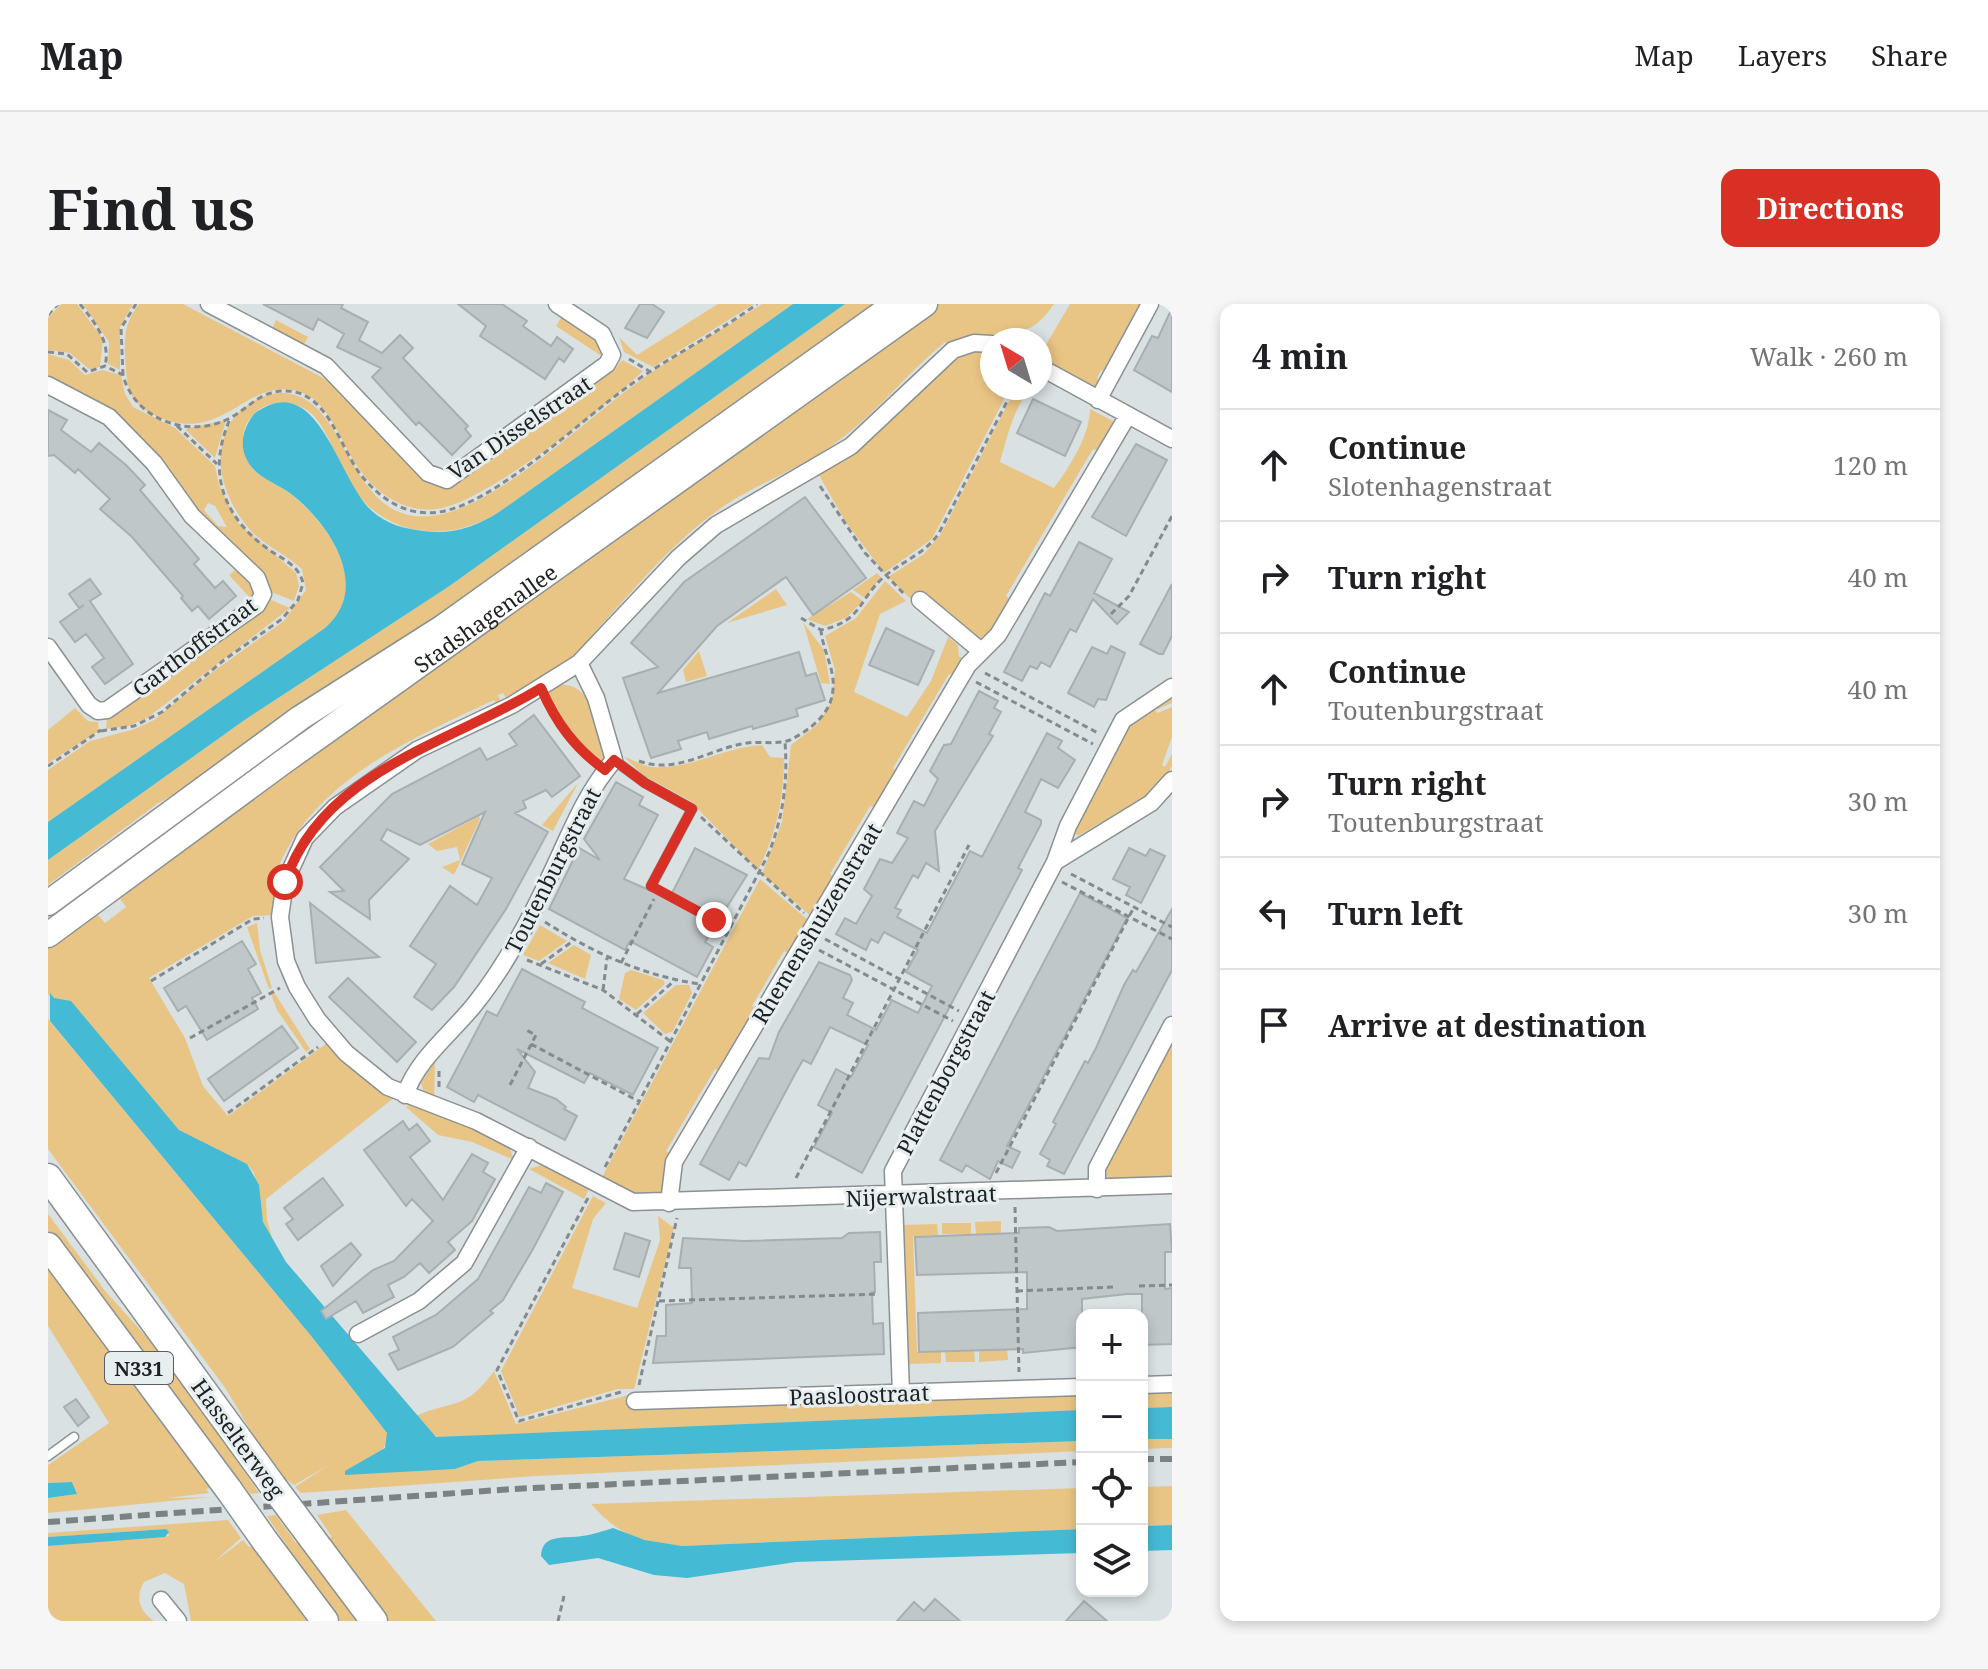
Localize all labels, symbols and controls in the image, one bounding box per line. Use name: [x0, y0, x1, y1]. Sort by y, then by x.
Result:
text: Map: [40, 29, 124, 81]
text: Map: [1635, 36, 1694, 74]
text: Layers: [1738, 36, 1827, 74]
text: Share: [1871, 36, 1948, 74]
button: Directions: [1721, 169, 1940, 247]
text: Find us: [48, 170, 255, 246]
north arrow: [980, 328, 1052, 400]
text: 4 min: [1252, 333, 1348, 379]
text: Walk · 260 m: [1750, 338, 1908, 374]
street label: Van Disselstraat: [441, 368, 597, 486]
text: Continue: [1328, 427, 1466, 468]
icon: ahead: [1252, 443, 1296, 487]
text: 120 m: [1833, 447, 1908, 483]
text: Slotenhagenstraat: [1328, 468, 1552, 504]
icon: right: [1252, 555, 1296, 599]
street label: Stadshagenallee: [407, 556, 563, 679]
text: Turn right: [1328, 557, 1486, 598]
text: 40 m: [1848, 559, 1908, 595]
street label: Garthoffstraat: [126, 589, 263, 703]
text: Continue: [1328, 651, 1466, 692]
icon: ahead: [1252, 667, 1296, 711]
text: 40 m: [1848, 671, 1908, 707]
text: Toutenburgstraat: [1328, 692, 1544, 728]
text: Turn right: [1328, 763, 1486, 804]
icon: right: [1252, 779, 1296, 823]
street label: Toutenburgstraat: [497, 782, 607, 958]
text: 30 m: [1848, 783, 1908, 819]
text: Toutenburgstraat: [1328, 804, 1544, 840]
street label: Rhemenshuizenstraat: [744, 817, 888, 1029]
route start: [267, 864, 303, 900]
icon: left: [1252, 891, 1296, 935]
text: Turn left: [1328, 893, 1463, 934]
text: 30 m: [1848, 895, 1908, 931]
route end: [696, 902, 732, 938]
street label: Plattenborgstraat: [889, 984, 1001, 1160]
icon: arrive: [1252, 1003, 1296, 1047]
text: Arrive at destination: [1328, 1005, 1647, 1046]
street label: Nijerwalstraat: [845, 1177, 997, 1213]
map controls: [1076, 1309, 1148, 1597]
button: +: [1076, 1309, 1148, 1381]
road number: N331: [105, 1352, 173, 1384]
street label: Hasselterweg: [186, 1372, 293, 1504]
street label: Paasloostraat: [788, 1377, 930, 1411]
button: −: [1076, 1381, 1148, 1453]
button: locate: [1076, 1453, 1148, 1525]
button: layers: [1076, 1525, 1148, 1597]

